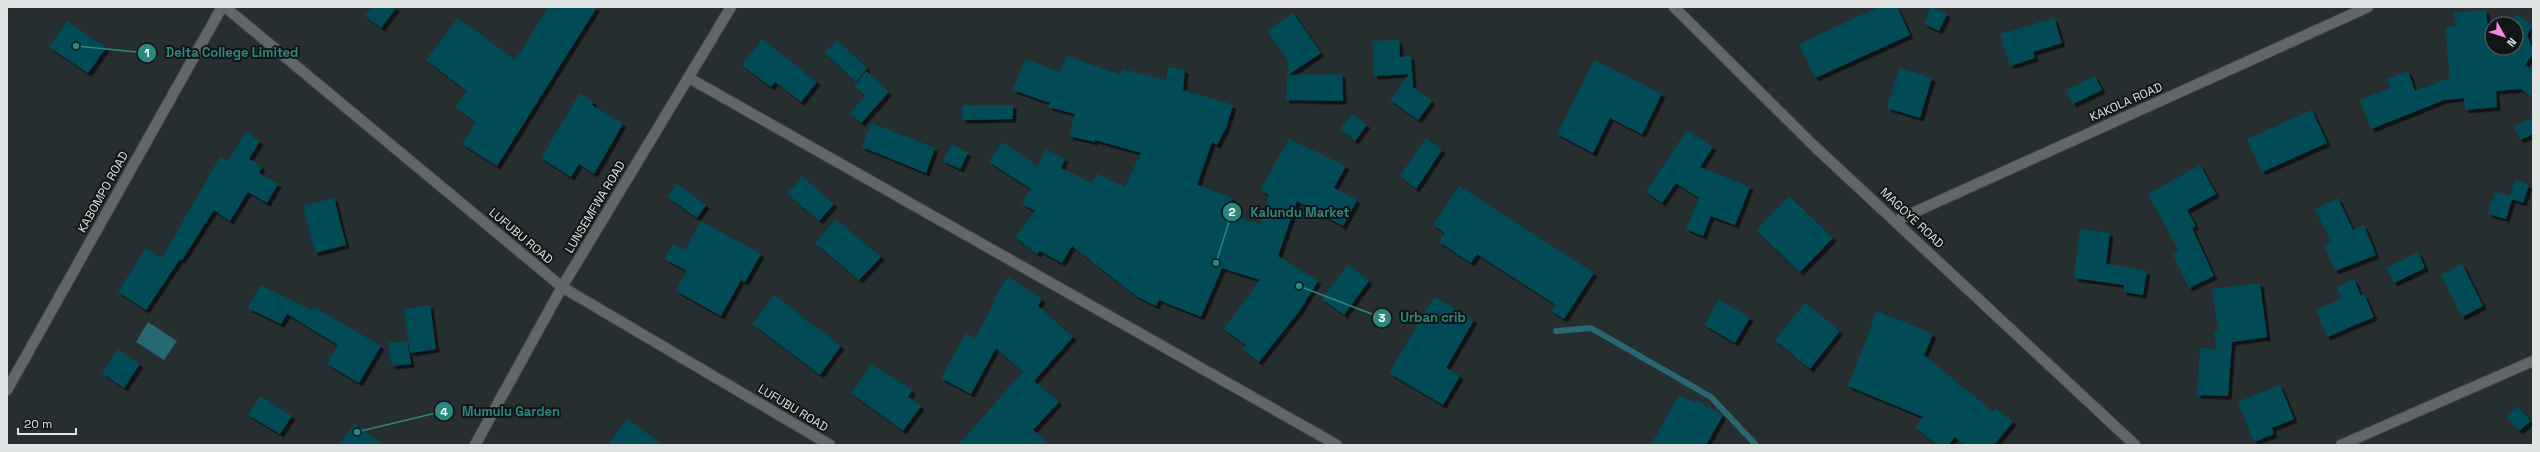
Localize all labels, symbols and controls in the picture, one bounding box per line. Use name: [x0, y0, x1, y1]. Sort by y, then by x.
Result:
north arrow: [2484, 16, 2524, 56]
text: N: [2504, 35, 2520, 50]
callout: Delta College Limited: [137, 40, 306, 65]
text: Delta College Limited: [166, 44, 298, 61]
text: 1: [144, 45, 150, 61]
street label: KAKOLA ROAD: [2087, 79, 2165, 125]
street label: KABOMPO ROAD: [74, 148, 132, 235]
street label: LUNSEMFWA ROAD: [561, 158, 629, 256]
street label: MAGOYE ROAD: [1877, 184, 1947, 252]
callout: Kalundu Market: [1222, 200, 1357, 225]
text: 2: [1228, 204, 1236, 220]
text: Kalundu Market: [1250, 204, 1350, 221]
street label: LUFUBU ROAD: [486, 205, 556, 267]
callout: Urban crib: [1372, 305, 1474, 330]
text: Urban crib: [1400, 309, 1466, 326]
text: 3: [1378, 310, 1386, 326]
street label: LUFUBU ROAD: [755, 381, 831, 435]
callout: Mumulu Garden: [434, 399, 568, 424]
text: Mumulu Garden: [462, 403, 560, 420]
text: 4: [440, 404, 448, 420]
scale bar: [18, 410, 76, 436]
text: 20 m: [24, 416, 52, 432]

